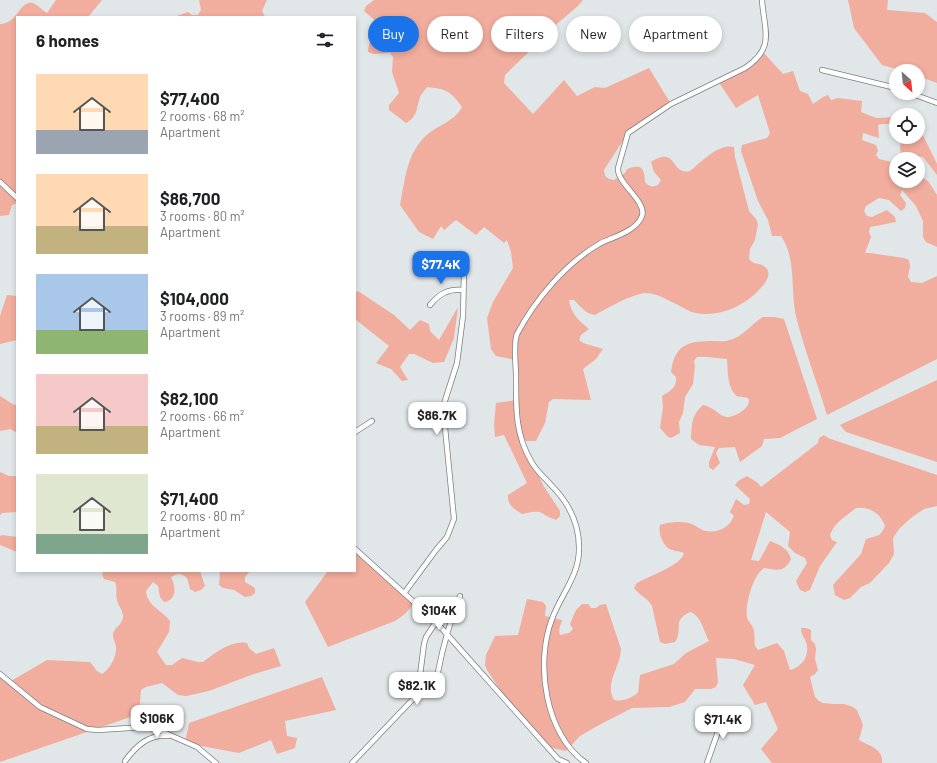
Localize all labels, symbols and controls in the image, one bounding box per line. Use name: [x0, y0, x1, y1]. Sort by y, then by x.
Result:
chip: Buy: [368, 16, 419, 52]
chip: Rent: [427, 16, 483, 52]
chip: Filters: [491, 16, 558, 52]
chip: New: [566, 16, 621, 52]
chip: Apartment: [629, 16, 722, 52]
icon: filters: [314, 29, 336, 51]
text: 6 homes: [36, 30, 99, 50]
north arrow: [889, 64, 925, 100]
map controls: [889, 64, 925, 188]
text: $77,400: [160, 88, 220, 108]
icon: home: [68, 90, 116, 138]
text: 2 rooms · 68 m²: [160, 108, 244, 124]
button: locate: [889, 108, 925, 144]
text: Apartment: [160, 124, 221, 140]
button: layers: [889, 152, 925, 188]
text: $86,700: [160, 188, 220, 208]
icon: home: [68, 190, 116, 238]
text: 3 rooms · 80 m²: [160, 208, 245, 224]
text: Apartment: [160, 224, 221, 240]
pin: $77.4K: [408, 251, 474, 285]
text: $77.4K: [422, 256, 461, 272]
text: $104,000: [160, 288, 229, 308]
icon: home: [68, 290, 116, 338]
text: 3 rooms · 89 m²: [160, 308, 244, 324]
text: Apartment: [160, 324, 221, 340]
text: $82,100: [160, 388, 218, 408]
icon: home: [68, 390, 116, 438]
pin: $86.7K: [404, 402, 470, 436]
text: $86.7K: [417, 407, 457, 423]
text: 2 rooms · 66 m²: [160, 408, 244, 424]
text: Apartment: [160, 424, 221, 440]
text: $71,400: [160, 488, 218, 508]
icon: home: [68, 490, 116, 538]
text: 2 rooms · 80 m²: [160, 508, 245, 524]
text: Apartment: [160, 524, 221, 540]
pin: $104K: [411, 597, 467, 631]
text: $104K: [421, 602, 457, 618]
pin: $82.1K: [384, 672, 450, 706]
text: $82.1K: [398, 677, 436, 693]
pin: $106K: [129, 705, 185, 739]
pin: $71.4K: [690, 706, 756, 740]
text: $106K: [140, 710, 174, 726]
text: $71.4K: [704, 711, 742, 727]

